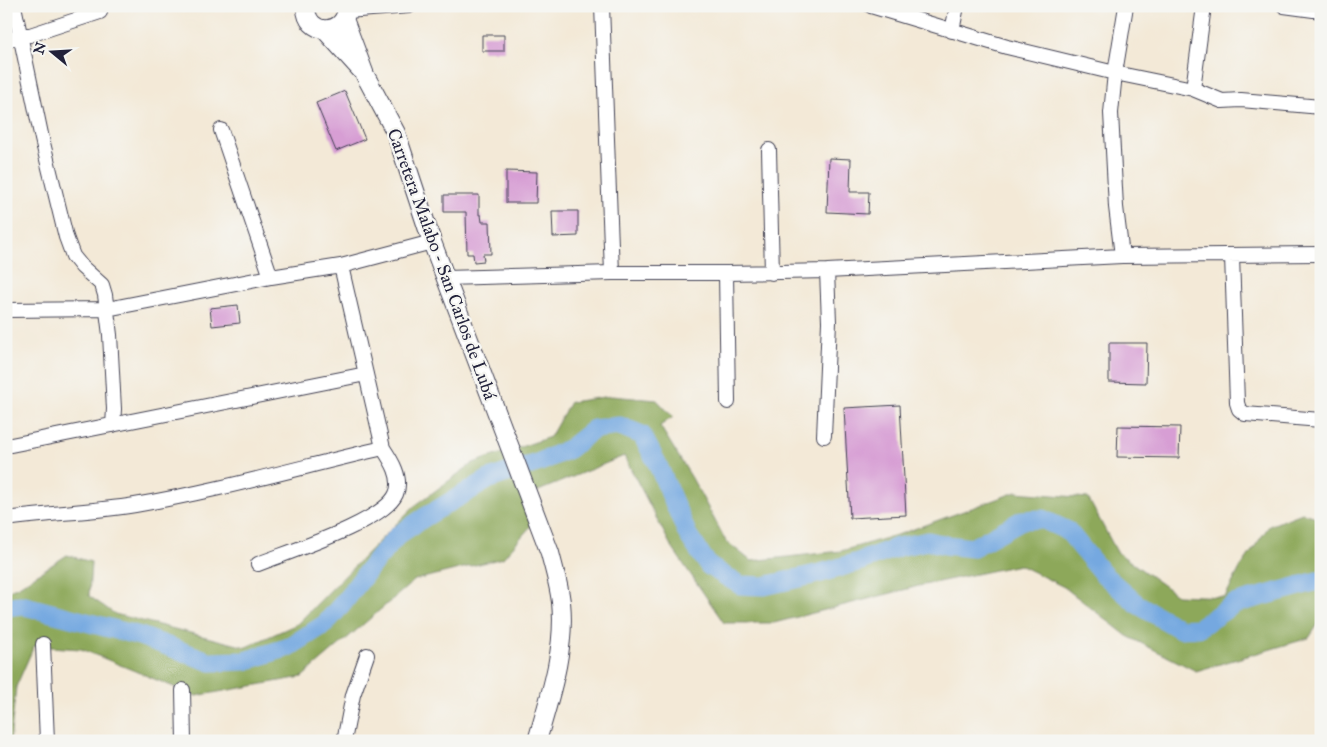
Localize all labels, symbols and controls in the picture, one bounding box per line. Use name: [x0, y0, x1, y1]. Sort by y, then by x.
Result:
north arrow: [28, 28, 78, 78]
text: N: [30, 40, 50, 56]
street label: Carretera Malabo - San Carlos de Lubá: [383, 126, 502, 403]

